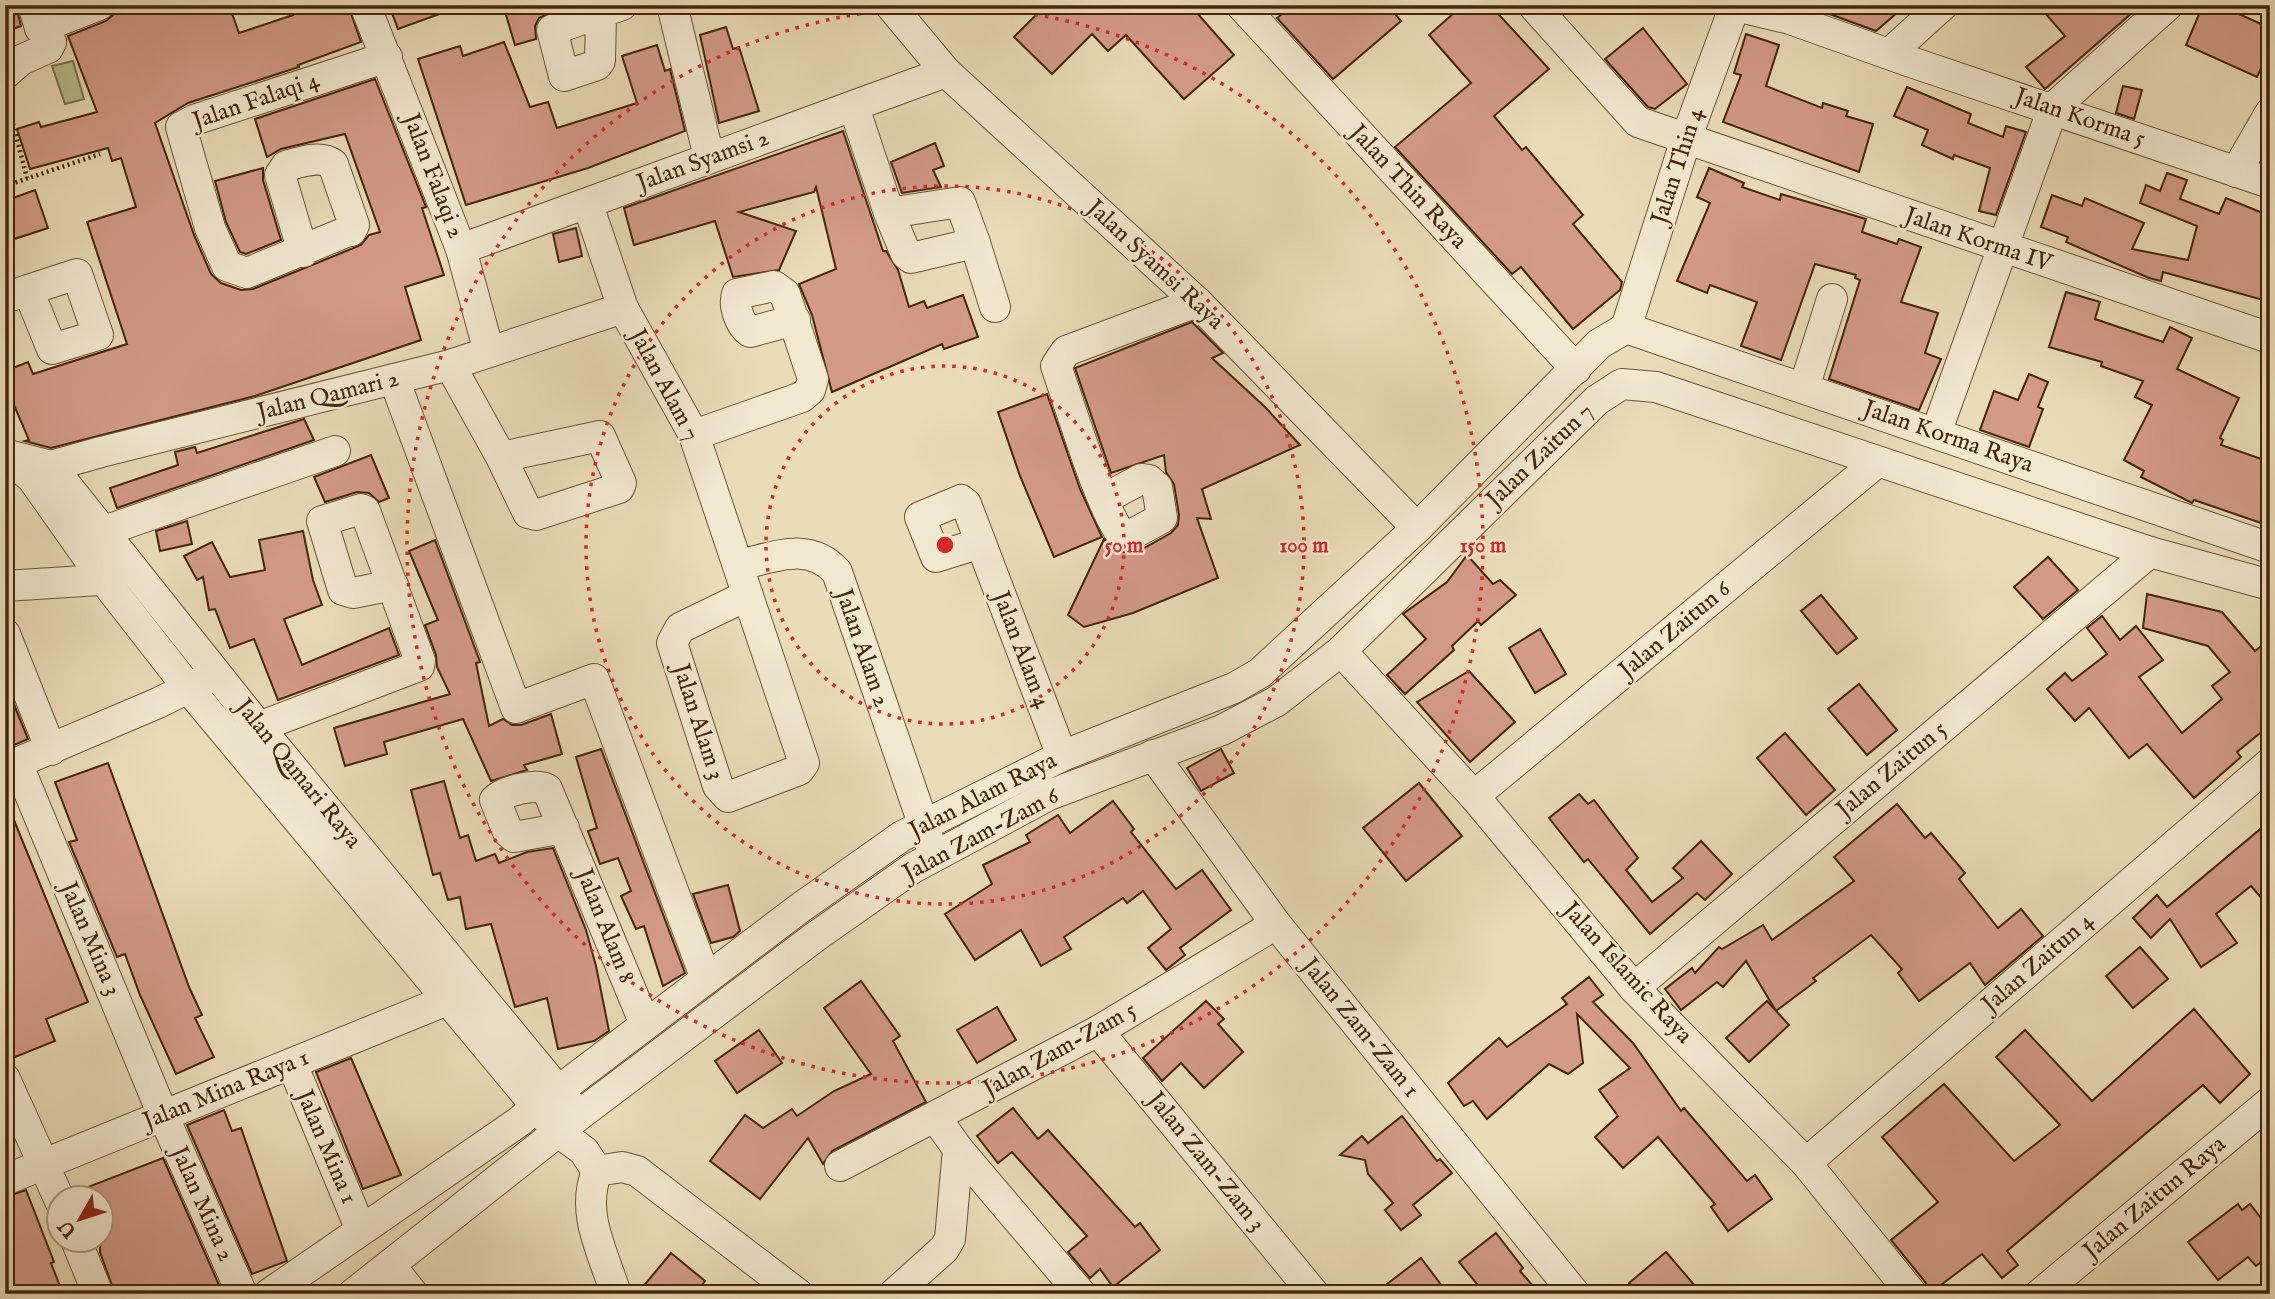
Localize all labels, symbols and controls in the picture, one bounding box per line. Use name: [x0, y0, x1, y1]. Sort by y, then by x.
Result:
street label: Jalan Falaqi 4: [186, 65, 324, 138]
street label: Jalan Korma 5: [2008, 80, 2150, 155]
street label: Jalan Thin 4: [1644, 103, 1712, 231]
street label: Jalan Falaqi 2: [394, 106, 471, 243]
street label: Jalan Thin Raya: [1340, 116, 1474, 256]
street label: Jalan Syamsi 2: [630, 123, 773, 200]
street label: Jalan Syamsi Raya: [1077, 191, 1231, 337]
street label: Jalan Korma IV: [1897, 199, 2057, 280]
street label: Jalan Alam 7: [620, 321, 706, 446]
street label: Jalan Qamari 2: [251, 363, 402, 429]
street label: Jalan Korma Raya: [1856, 392, 2038, 481]
street label: Jalan Zaitun 7: [1477, 397, 1600, 517]
centre of rings: [933, 533, 957, 557]
text: 50 m: [1105, 533, 1144, 560]
text: 100 m: [1279, 533, 1329, 560]
text: 150 m: [1460, 533, 1507, 560]
street label: Jalan Zaitun 6: [1610, 574, 1738, 688]
street label: Jalan Alam 2: [826, 582, 897, 711]
street label: Jalan Alam 4: [983, 584, 1058, 713]
street label: Jalan Alam 3: [664, 657, 731, 784]
street label: Jalan Qamari Raya: [226, 690, 368, 856]
street label: Jalan Zaitun 5: [1828, 714, 1954, 827]
street label: Jalan Alam Raya: [901, 745, 1063, 848]
street label: Jalan Zam-Zam 6: [895, 780, 1065, 891]
street label: Jalan Alam 8: [567, 861, 642, 988]
street label: Jalan Mina 3: [51, 875, 128, 1001]
street label: Jalan Islamic Raya: [1553, 893, 1699, 1051]
street label: Jalan Zaitun 4: [1973, 906, 2101, 1022]
street label: Jalan Zam-Zam 1: [1292, 949, 1426, 1104]
street label: Jalan Zam-Zam 5: [975, 995, 1143, 1106]
street label: Jalan Mina Raya 1: [136, 1043, 314, 1139]
street label: Jalan Mina 1: [287, 1083, 364, 1209]
street label: Jalan Zam-Zam 3: [1138, 1083, 1272, 1238]
street label: Jalan Zaitun Raya: [2075, 1129, 2233, 1269]
street label: Jalan Mina 2: [162, 1139, 241, 1267]
north arrow: [46, 1184, 116, 1254]
text: U: [53, 1214, 83, 1243]

